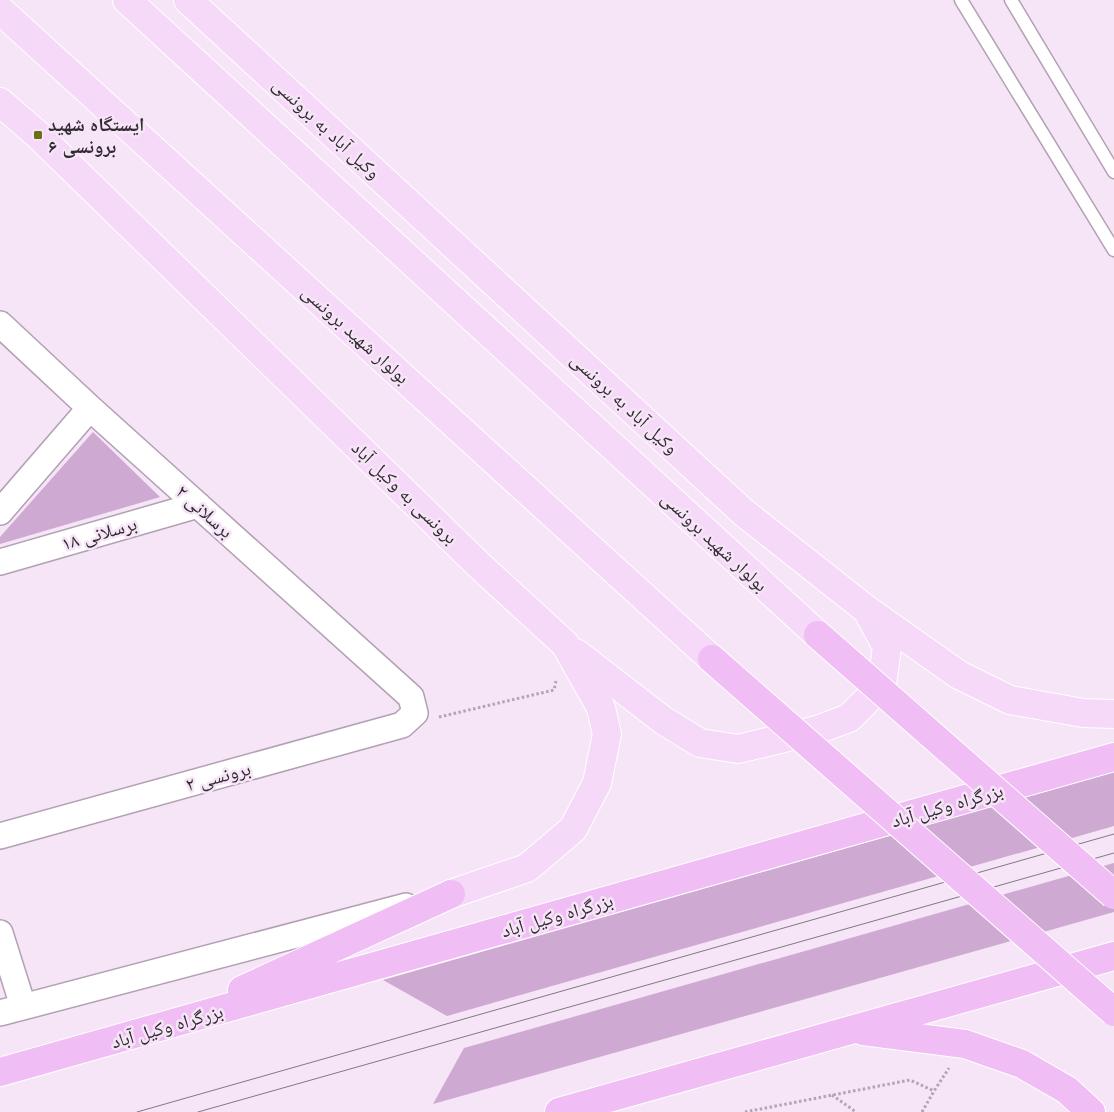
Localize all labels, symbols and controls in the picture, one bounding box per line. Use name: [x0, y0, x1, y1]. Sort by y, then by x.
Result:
street label: وکیل آباد به برونسی: [268, 72, 386, 184]
place label: ایستگاه شهید برونسی ۶: [48, 112, 145, 158]
marker: ایستگاه شهید برونسی ۶: [32, 129, 44, 141]
street label: بولوار شهید برونسی: [297, 279, 415, 389]
street label: وکیل آباد به برونسی: [566, 347, 684, 459]
street label: برونسی به وکیل آباد: [347, 435, 463, 549]
street label: برسلانی ۲: [171, 479, 239, 543]
street label: بولوار شهید برونسی: [657, 485, 773, 597]
street label: برسلانی ۱۸: [59, 511, 139, 555]
street label: برونسی ۲: [183, 756, 253, 796]
street label: بزرگراه وکیل آباد: [888, 778, 1006, 832]
street label: بزرگراه وکیل آباد: [498, 888, 616, 942]
street label: بزرگراه وکیل آباد: [108, 999, 226, 1053]

